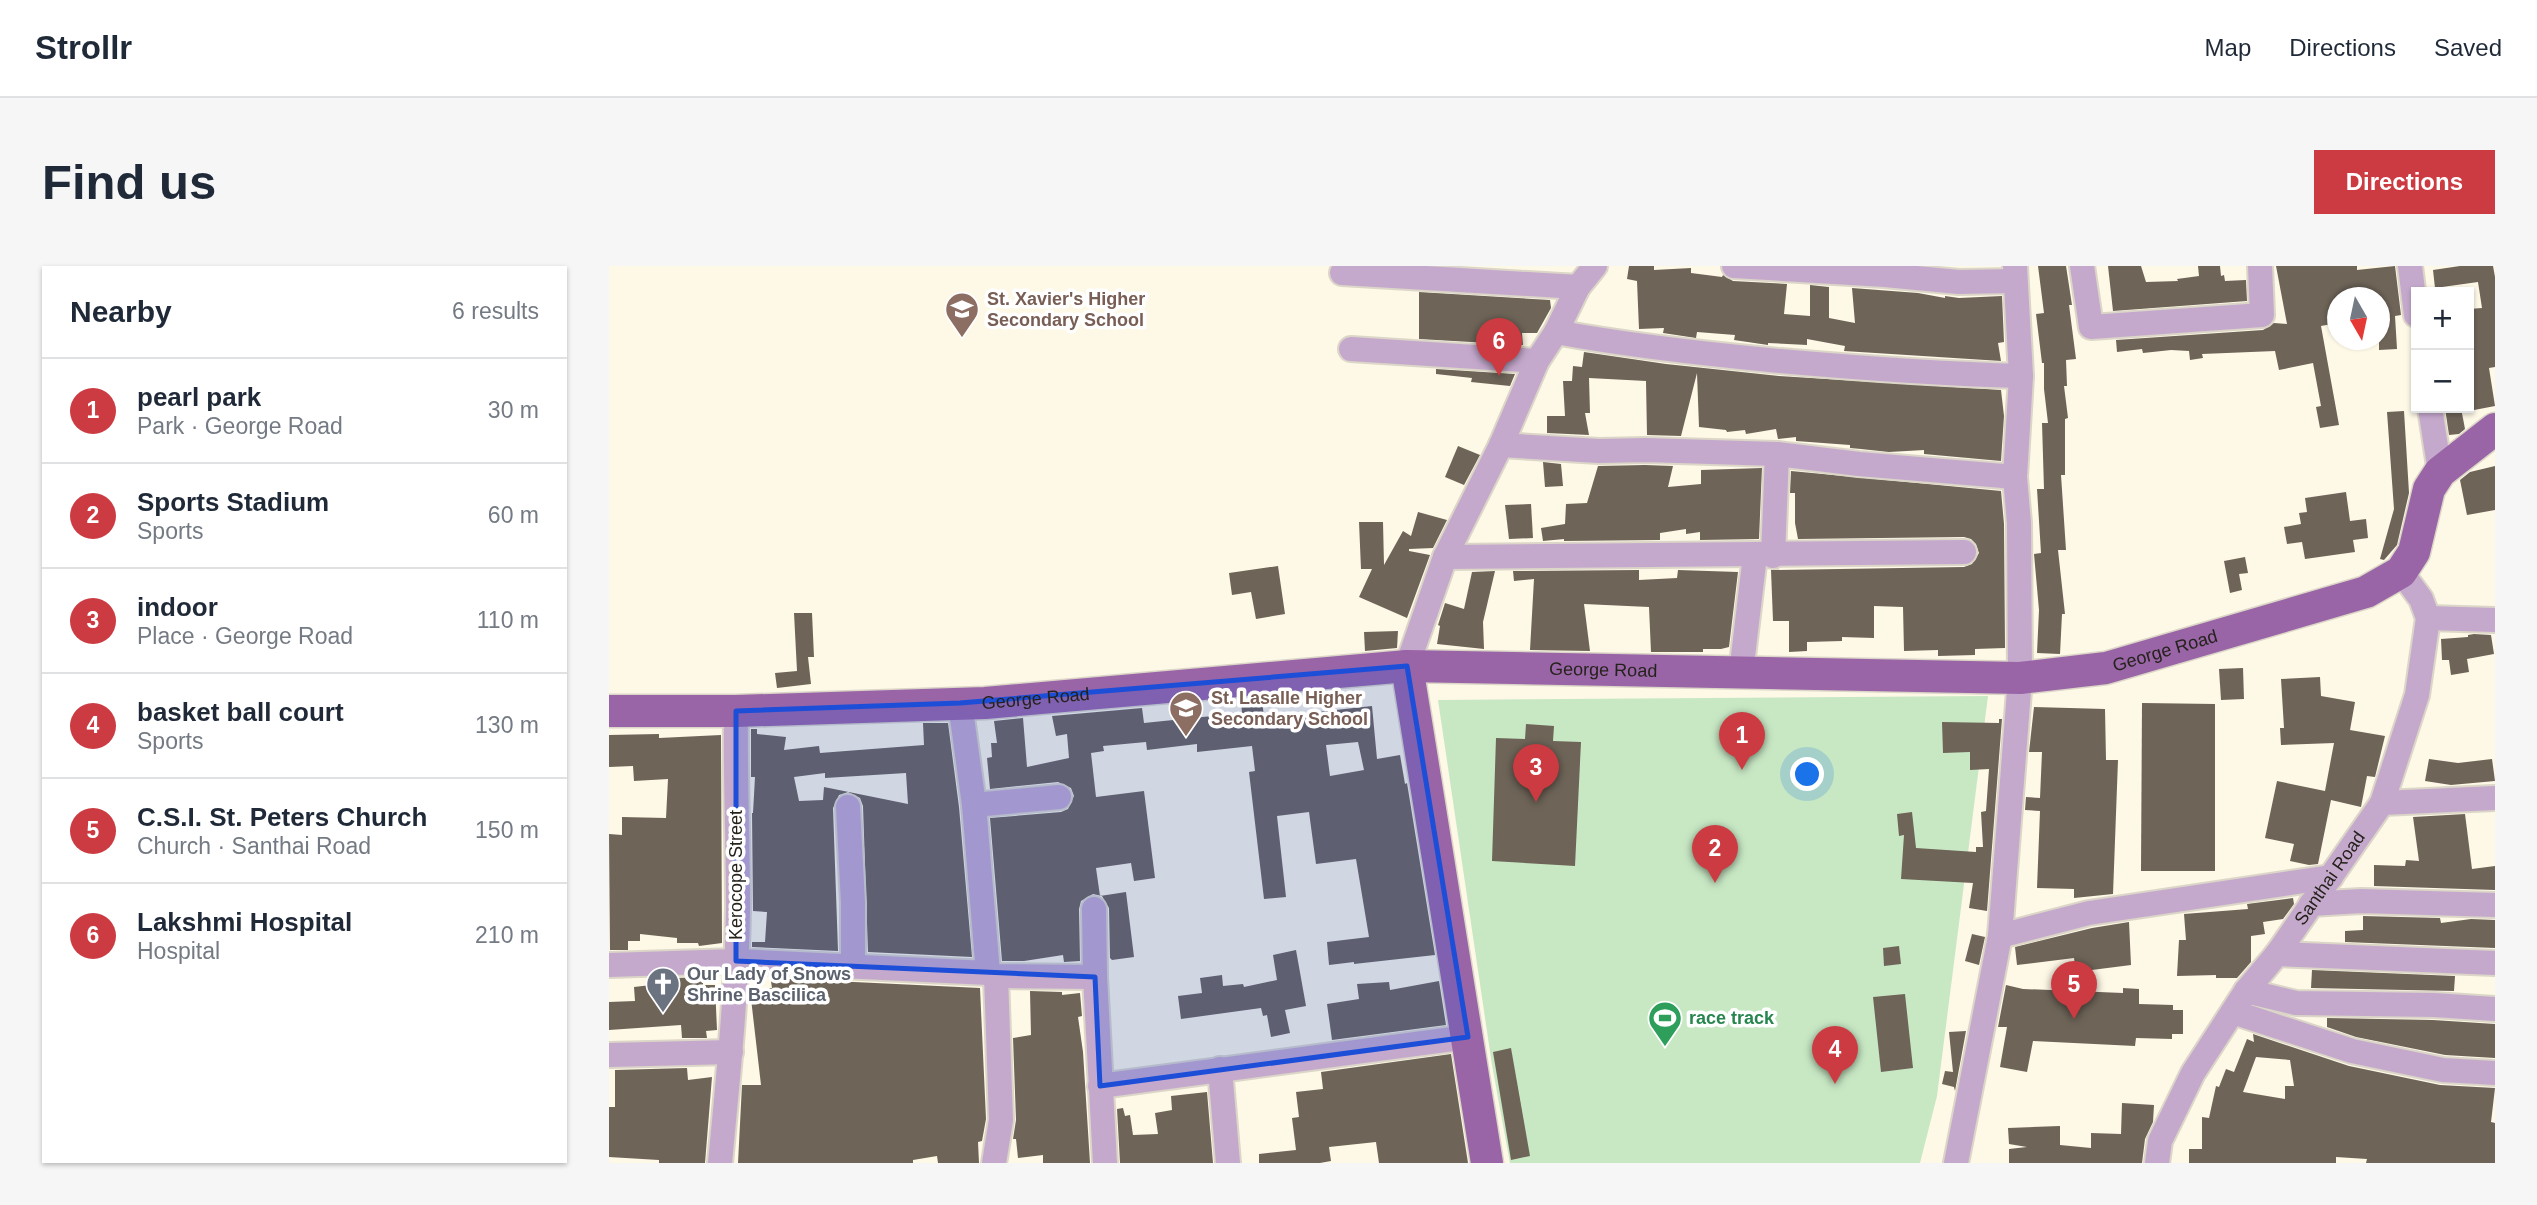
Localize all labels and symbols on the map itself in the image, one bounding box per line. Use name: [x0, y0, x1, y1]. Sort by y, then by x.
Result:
north arrow: [2327, 287, 2390, 350]
place label: St. Xavier's Higher Secondary School: [987, 289, 1145, 330]
school or university icon: St. Xavier's Higher Secondary School: [943, 290, 981, 339]
pin: 6: [1476, 318, 1522, 376]
street label: George Road: [2110, 626, 2220, 675]
street label: George Road: [1549, 659, 1657, 681]
street label: George Road: [981, 684, 1090, 713]
place label: St. Lasalle Higher Secondary School: [1211, 688, 1368, 729]
school or university icon: St. Lasalle Higher Secondary School: [1167, 689, 1205, 738]
pin: 1: [1719, 712, 1765, 770]
pin: 3: [1513, 744, 1559, 802]
your location: [1790, 757, 1824, 791]
street label: Kerocope Street: [726, 810, 746, 940]
pin: 2: [1692, 825, 1738, 883]
street label: Santhai Road: [2290, 828, 2369, 929]
pin: 5: [2051, 961, 2097, 1019]
place label: Our Lady of Snows Shrine Bascilica: [687, 964, 851, 1005]
church icon: Our Lady of Snows Shrine Bascilica: [644, 965, 682, 1014]
sports icon: race track: [1646, 999, 1684, 1048]
place label: race track: [1689, 1008, 1775, 1028]
pin: 4: [1812, 1026, 1858, 1084]

